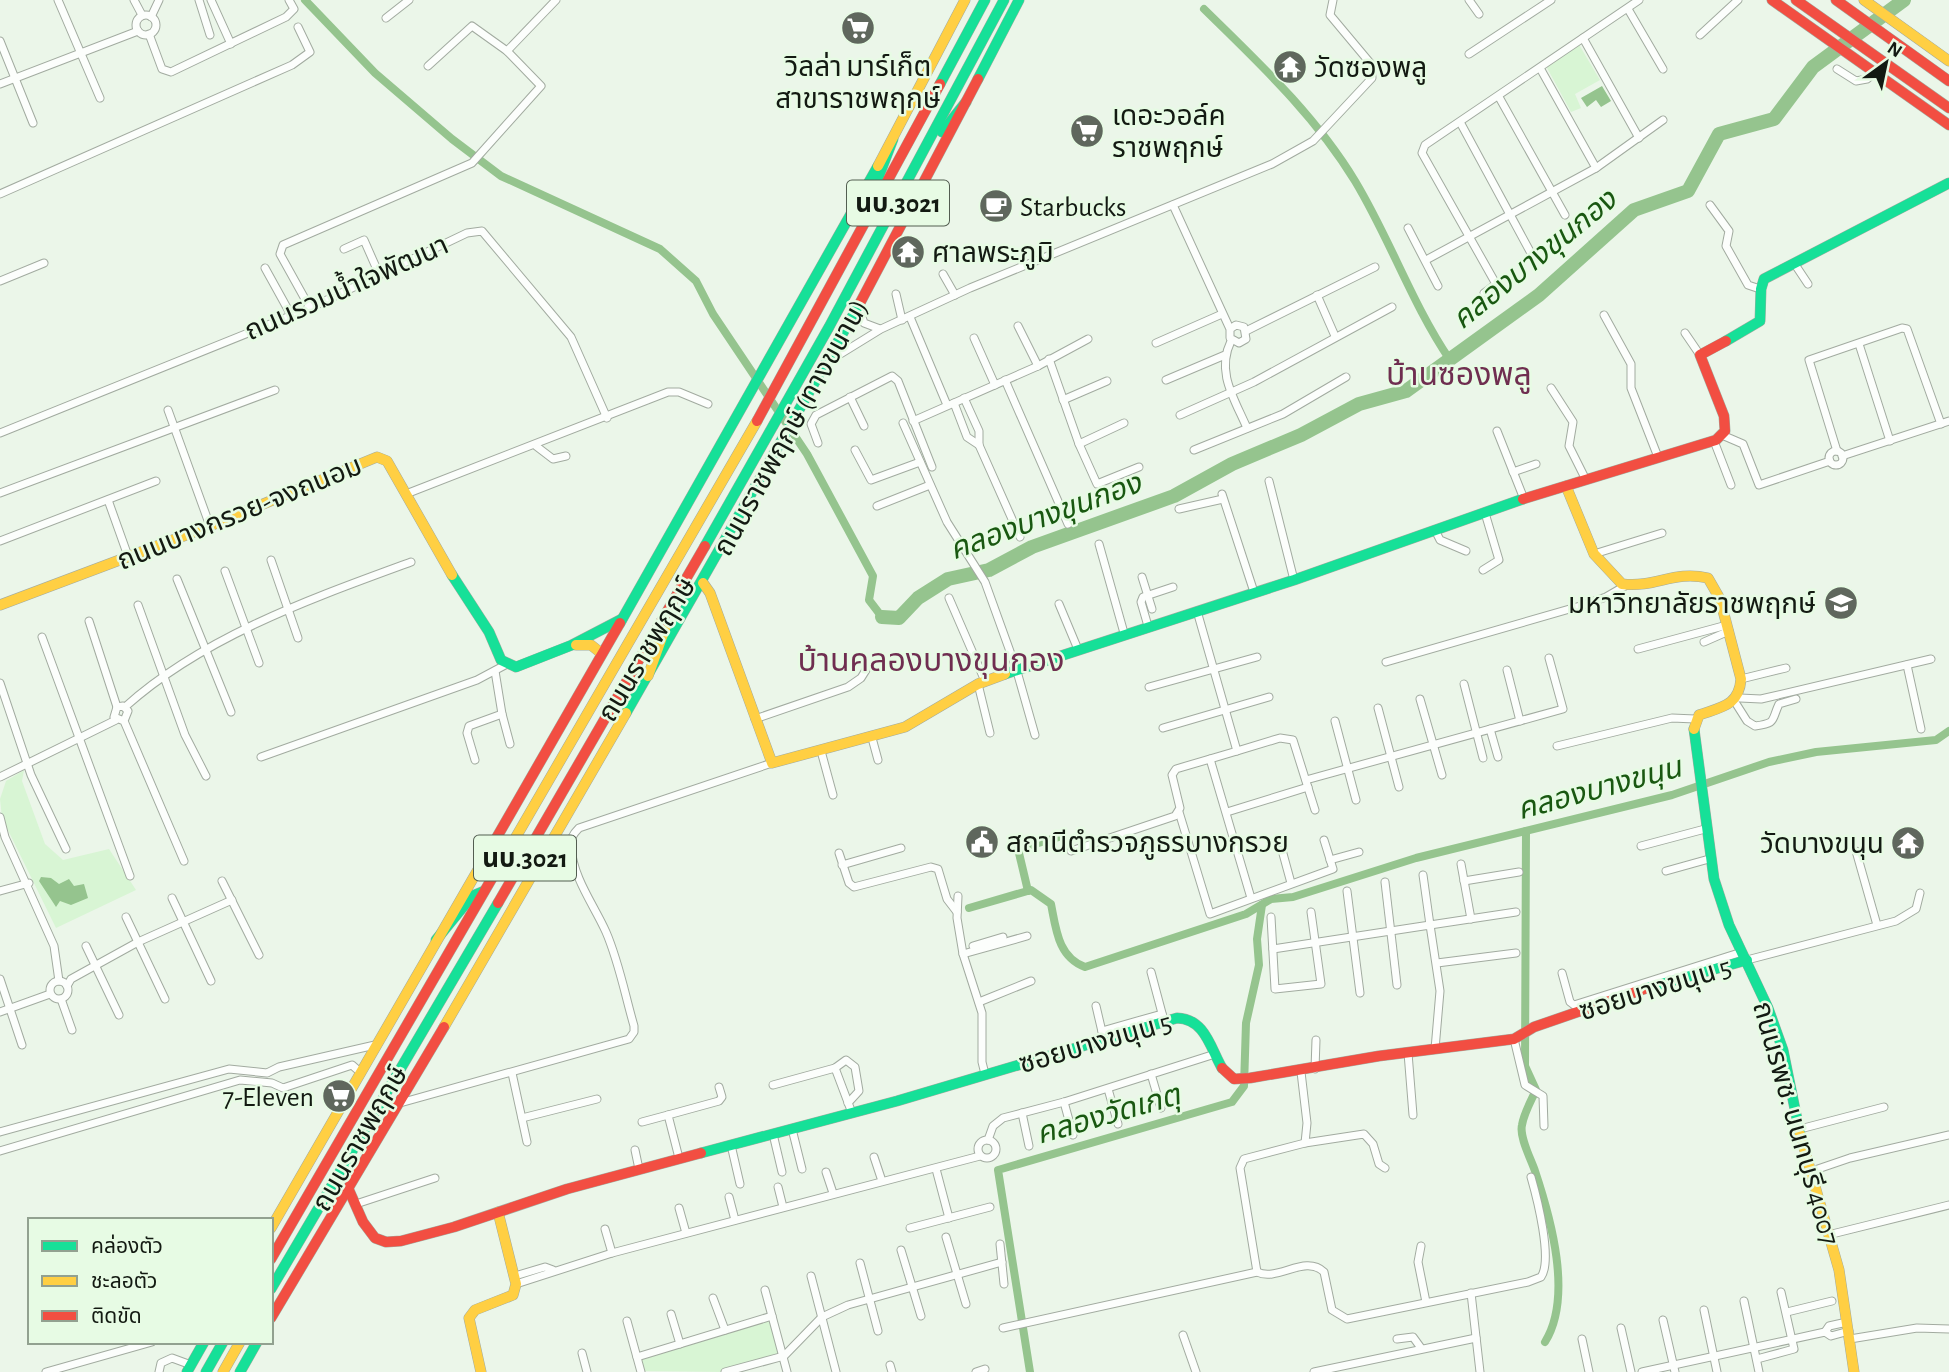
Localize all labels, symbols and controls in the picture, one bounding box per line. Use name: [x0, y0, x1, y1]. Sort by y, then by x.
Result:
supermarket icon: วิลล่า มาร์เก็ต สาขาราชพฤกษ์: [839, 9, 877, 47]
north arrow: [1851, 28, 1921, 98]
text: N: [1884, 38, 1905, 62]
temple icon: วัดซองพลู: [1271, 48, 1309, 86]
place label: วิลล่า มาร์เก็ต สาขาราชพฤกษ์: [775, 51, 941, 114]
place label: วัดซองพลู: [1314, 54, 1427, 85]
place label: เดอะวอล์ค ราชพฤกษ์: [1112, 103, 1226, 163]
supermarket icon: เดอะวอล์ค ราชพฤกษ์: [1068, 112, 1106, 150]
road number: นบ.3021: [847, 180, 949, 226]
water label: คลองบางขุนกอง: [1447, 184, 1625, 336]
cafe icon: Starbucks: [977, 187, 1015, 225]
place label: Starbucks: [1020, 194, 1126, 222]
street label: ถนนรวมน้ำใจพัฒนา: [238, 225, 453, 346]
temple icon: ศาลพระภูมิ: [889, 233, 927, 271]
place label: ศาลพระภูมิ: [932, 240, 1054, 270]
street label: ถนนราชพฤกษ์ (ทางขนาน): [710, 295, 874, 561]
district label: บ้านซองพลู: [1386, 358, 1532, 394]
street label: ถนนบางกรวย-จงถนอม: [113, 452, 366, 576]
water label: คลองบางขุนกอง: [946, 468, 1148, 567]
street label: ถนนราชพฤกษ์: [594, 573, 702, 727]
school or university icon: มหาวิทยาลัยราชพฤกษ์: [1822, 584, 1860, 622]
place label: มหาวิทยาลัยราชพฤกษ์: [1568, 590, 1816, 619]
district label: บ้านคลองบางขุนกอง: [798, 644, 1064, 679]
water label: คลองบางขนุน: [1514, 752, 1687, 827]
public building icon: สถานีตำรวจภูธรบางกรวย: [963, 823, 1001, 861]
temple icon: วัดบางขนุน: [1889, 824, 1927, 862]
place label: สถานีตำรวจภูธรบางกรวย: [1006, 828, 1289, 860]
place label: วัดบางขนุน: [1760, 830, 1884, 860]
road number: นบ.3021: [474, 836, 576, 880]
street label: ซอยบางขนุน 5: [1576, 953, 1735, 1027]
street label: ถนนรพช. นนทบุรี 4007: [1746, 998, 1844, 1249]
street label: ซอยบางขนุน 5: [1016, 1009, 1175, 1080]
street label: ถนนราชพฤกษ์: [308, 1062, 414, 1216]
supermarket icon: 7-Eleven: [320, 1077, 358, 1115]
water label: คลองวัดเกตุ: [1033, 1080, 1186, 1152]
place label: 7-Eleven: [222, 1084, 314, 1112]
legend: [28, 1218, 273, 1344]
text: คล่องตัว: [91, 1234, 163, 1257]
text: ชะลอตัว: [91, 1271, 157, 1292]
text: ติดขัด: [91, 1306, 142, 1327]

